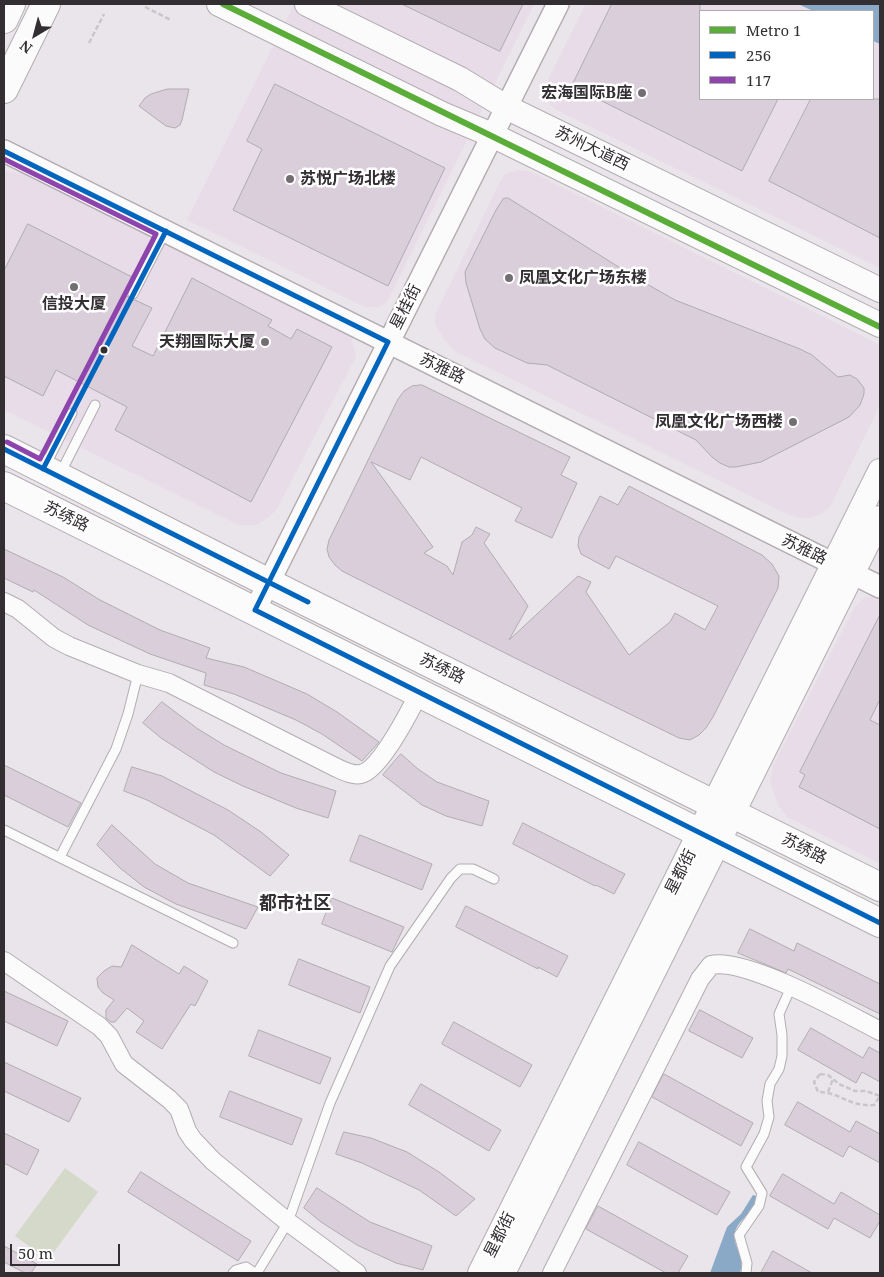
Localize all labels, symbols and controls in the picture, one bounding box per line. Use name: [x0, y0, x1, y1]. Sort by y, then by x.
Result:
north arrow: [10, 10, 60, 60]
legend: [699, 10, 874, 100]
text: Metro 1: [746, 20, 801, 40]
text: N: [16, 36, 36, 58]
text: 256: [746, 45, 771, 65]
text: 117: [746, 70, 771, 90]
place label: 宏海国际B座: [541, 83, 632, 103]
marker: 宏海国际B座: [636, 87, 648, 99]
street label: 苏州大道西: [552, 123, 632, 175]
place label: 苏悦广场北楼: [300, 169, 396, 189]
marker: 苏悦广场北楼: [284, 173, 296, 185]
place label: 凤凰文化广场东楼: [519, 268, 647, 288]
marker: 凤凰文化广场东楼: [503, 272, 515, 284]
marker: 信投大厦: [68, 281, 80, 293]
street label: 星桂街: [387, 281, 425, 333]
place label: 信投大厦: [42, 294, 106, 314]
place label: 天翔国际大厦: [159, 332, 255, 352]
marker: 天翔国际大厦: [259, 336, 271, 348]
unlabelled marker: [99, 345, 109, 355]
street label: 苏雅路: [416, 350, 468, 388]
place label: 凤凰文化广场西楼: [655, 412, 783, 432]
marker: 凤凰文化广场西楼: [787, 416, 799, 428]
street label: 苏绣路: [40, 498, 92, 536]
street label: 苏雅路: [778, 531, 830, 569]
street label: 苏绣路: [416, 650, 468, 688]
street label: 苏绣路: [778, 830, 830, 868]
street label: 星都街: [662, 846, 700, 898]
district label: 都市社区: [259, 893, 331, 915]
street label: 星都街: [481, 1209, 519, 1261]
scale bar: [12, 1234, 122, 1266]
text: 50 m: [18, 1243, 53, 1263]

